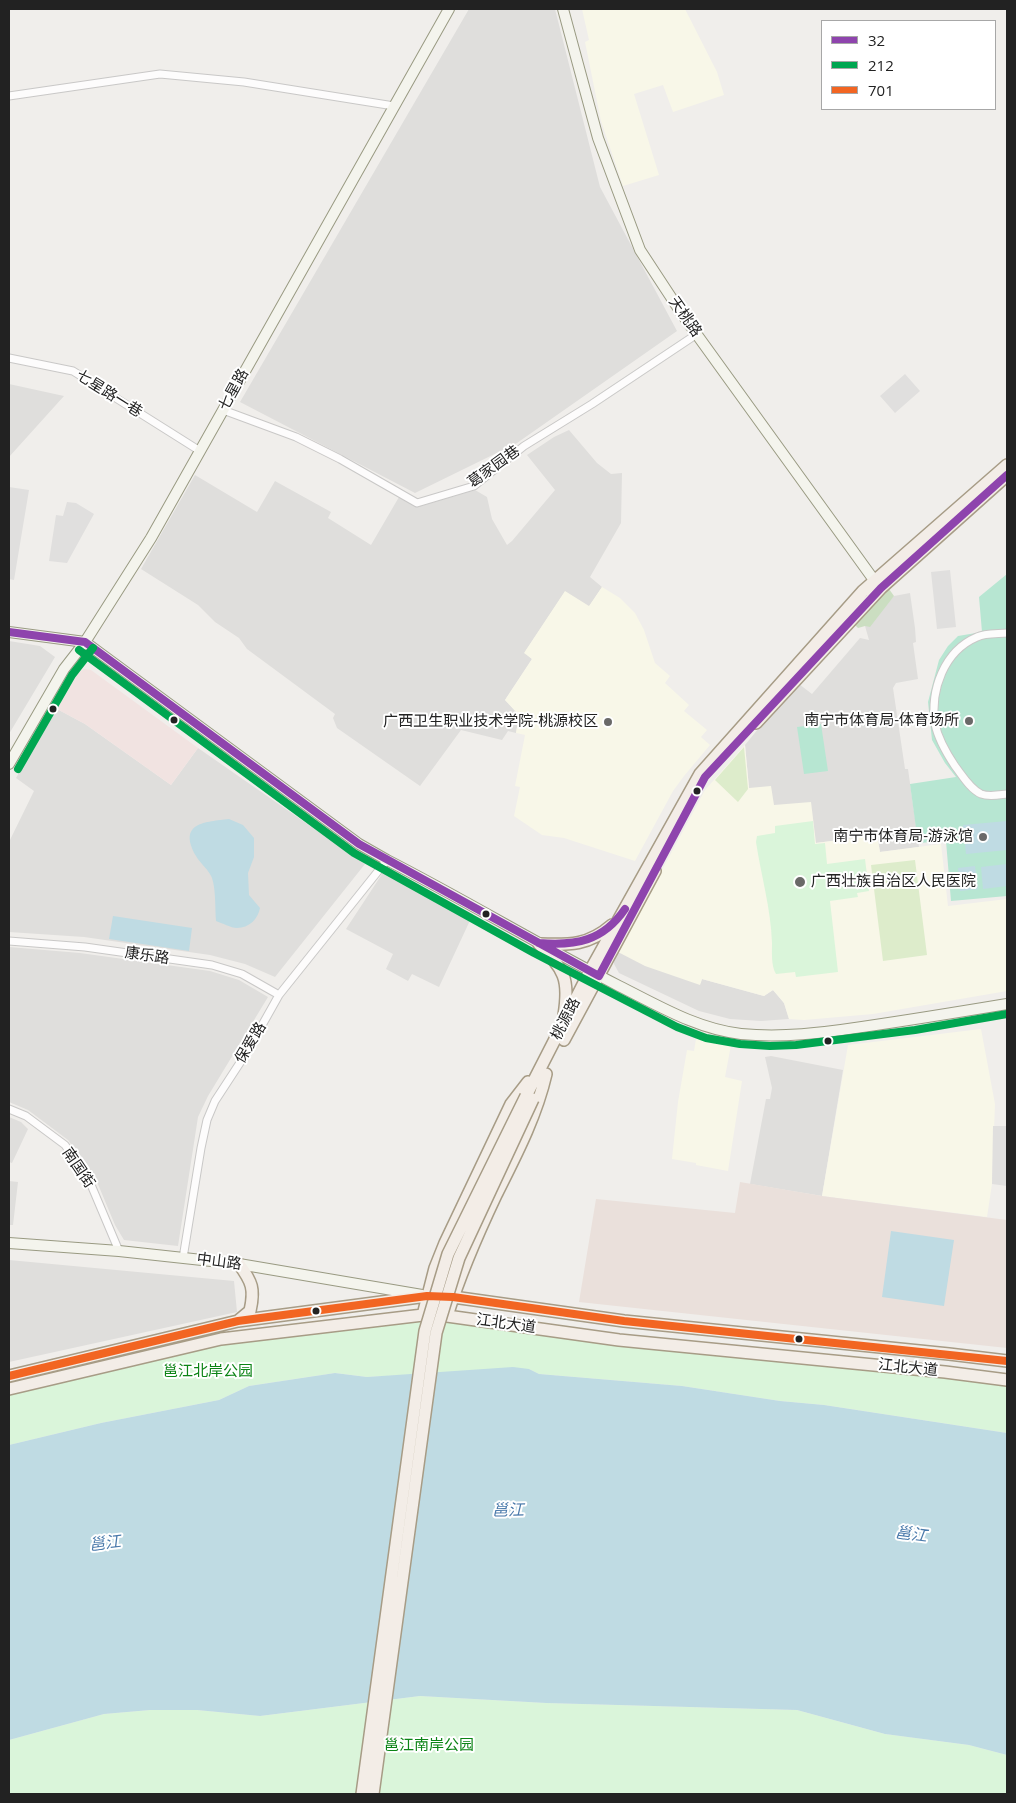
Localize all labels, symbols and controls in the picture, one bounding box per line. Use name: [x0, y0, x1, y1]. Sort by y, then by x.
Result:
legend: [821, 20, 996, 110]
text: 32: [868, 30, 885, 50]
text: 212: [868, 55, 894, 75]
text: 701: [868, 80, 894, 100]
street label: 天桃路: [665, 293, 705, 341]
street label: 七星路一巷: [72, 366, 146, 422]
street label: 七星路: [215, 366, 253, 414]
street label: 葛家园巷: [464, 442, 524, 492]
unlabelled marker: [48, 704, 58, 714]
place label: 南宁市体育局-体育场所: [804, 712, 959, 730]
place label: 广西卫生职业技术学院-桃源校区: [383, 713, 598, 731]
unlabelled marker: [169, 715, 179, 725]
marker: 南宁市体育局-体育场所: [963, 715, 975, 727]
marker: 广西卫生职业技术学院-桃源校区: [602, 716, 614, 728]
unlabelled marker: [692, 786, 702, 796]
place label: 南宁市体育局-游泳馆: [833, 828, 973, 846]
marker: 南宁市体育局-游泳馆: [977, 831, 989, 843]
place label: 广西壮族自治区人民医院: [811, 873, 976, 891]
marker: 广西壮族自治区人民医院: [793, 875, 807, 889]
unlabelled marker: [481, 909, 491, 919]
street label: 康乐路: [123, 944, 171, 968]
street label: 桃源路: [548, 995, 584, 1043]
street label: 保爱路: [232, 1019, 270, 1067]
unlabelled marker: [823, 1036, 833, 1046]
street label: 南国街: [58, 1144, 98, 1192]
street label: 中山路: [196, 1250, 242, 1274]
unlabelled marker: [311, 1306, 321, 1316]
street label: 江北大道: [475, 1311, 537, 1337]
unlabelled marker: [794, 1334, 804, 1344]
street label: 江北大道: [877, 1356, 939, 1380]
park label: 邕江北岸公园: [163, 1363, 253, 1381]
water label: 邕江: [492, 1501, 524, 1521]
water label: 邕江: [894, 1524, 928, 1546]
water label: 邕江: [88, 1533, 122, 1555]
park label: 邕江南岸公园: [384, 1737, 474, 1755]

